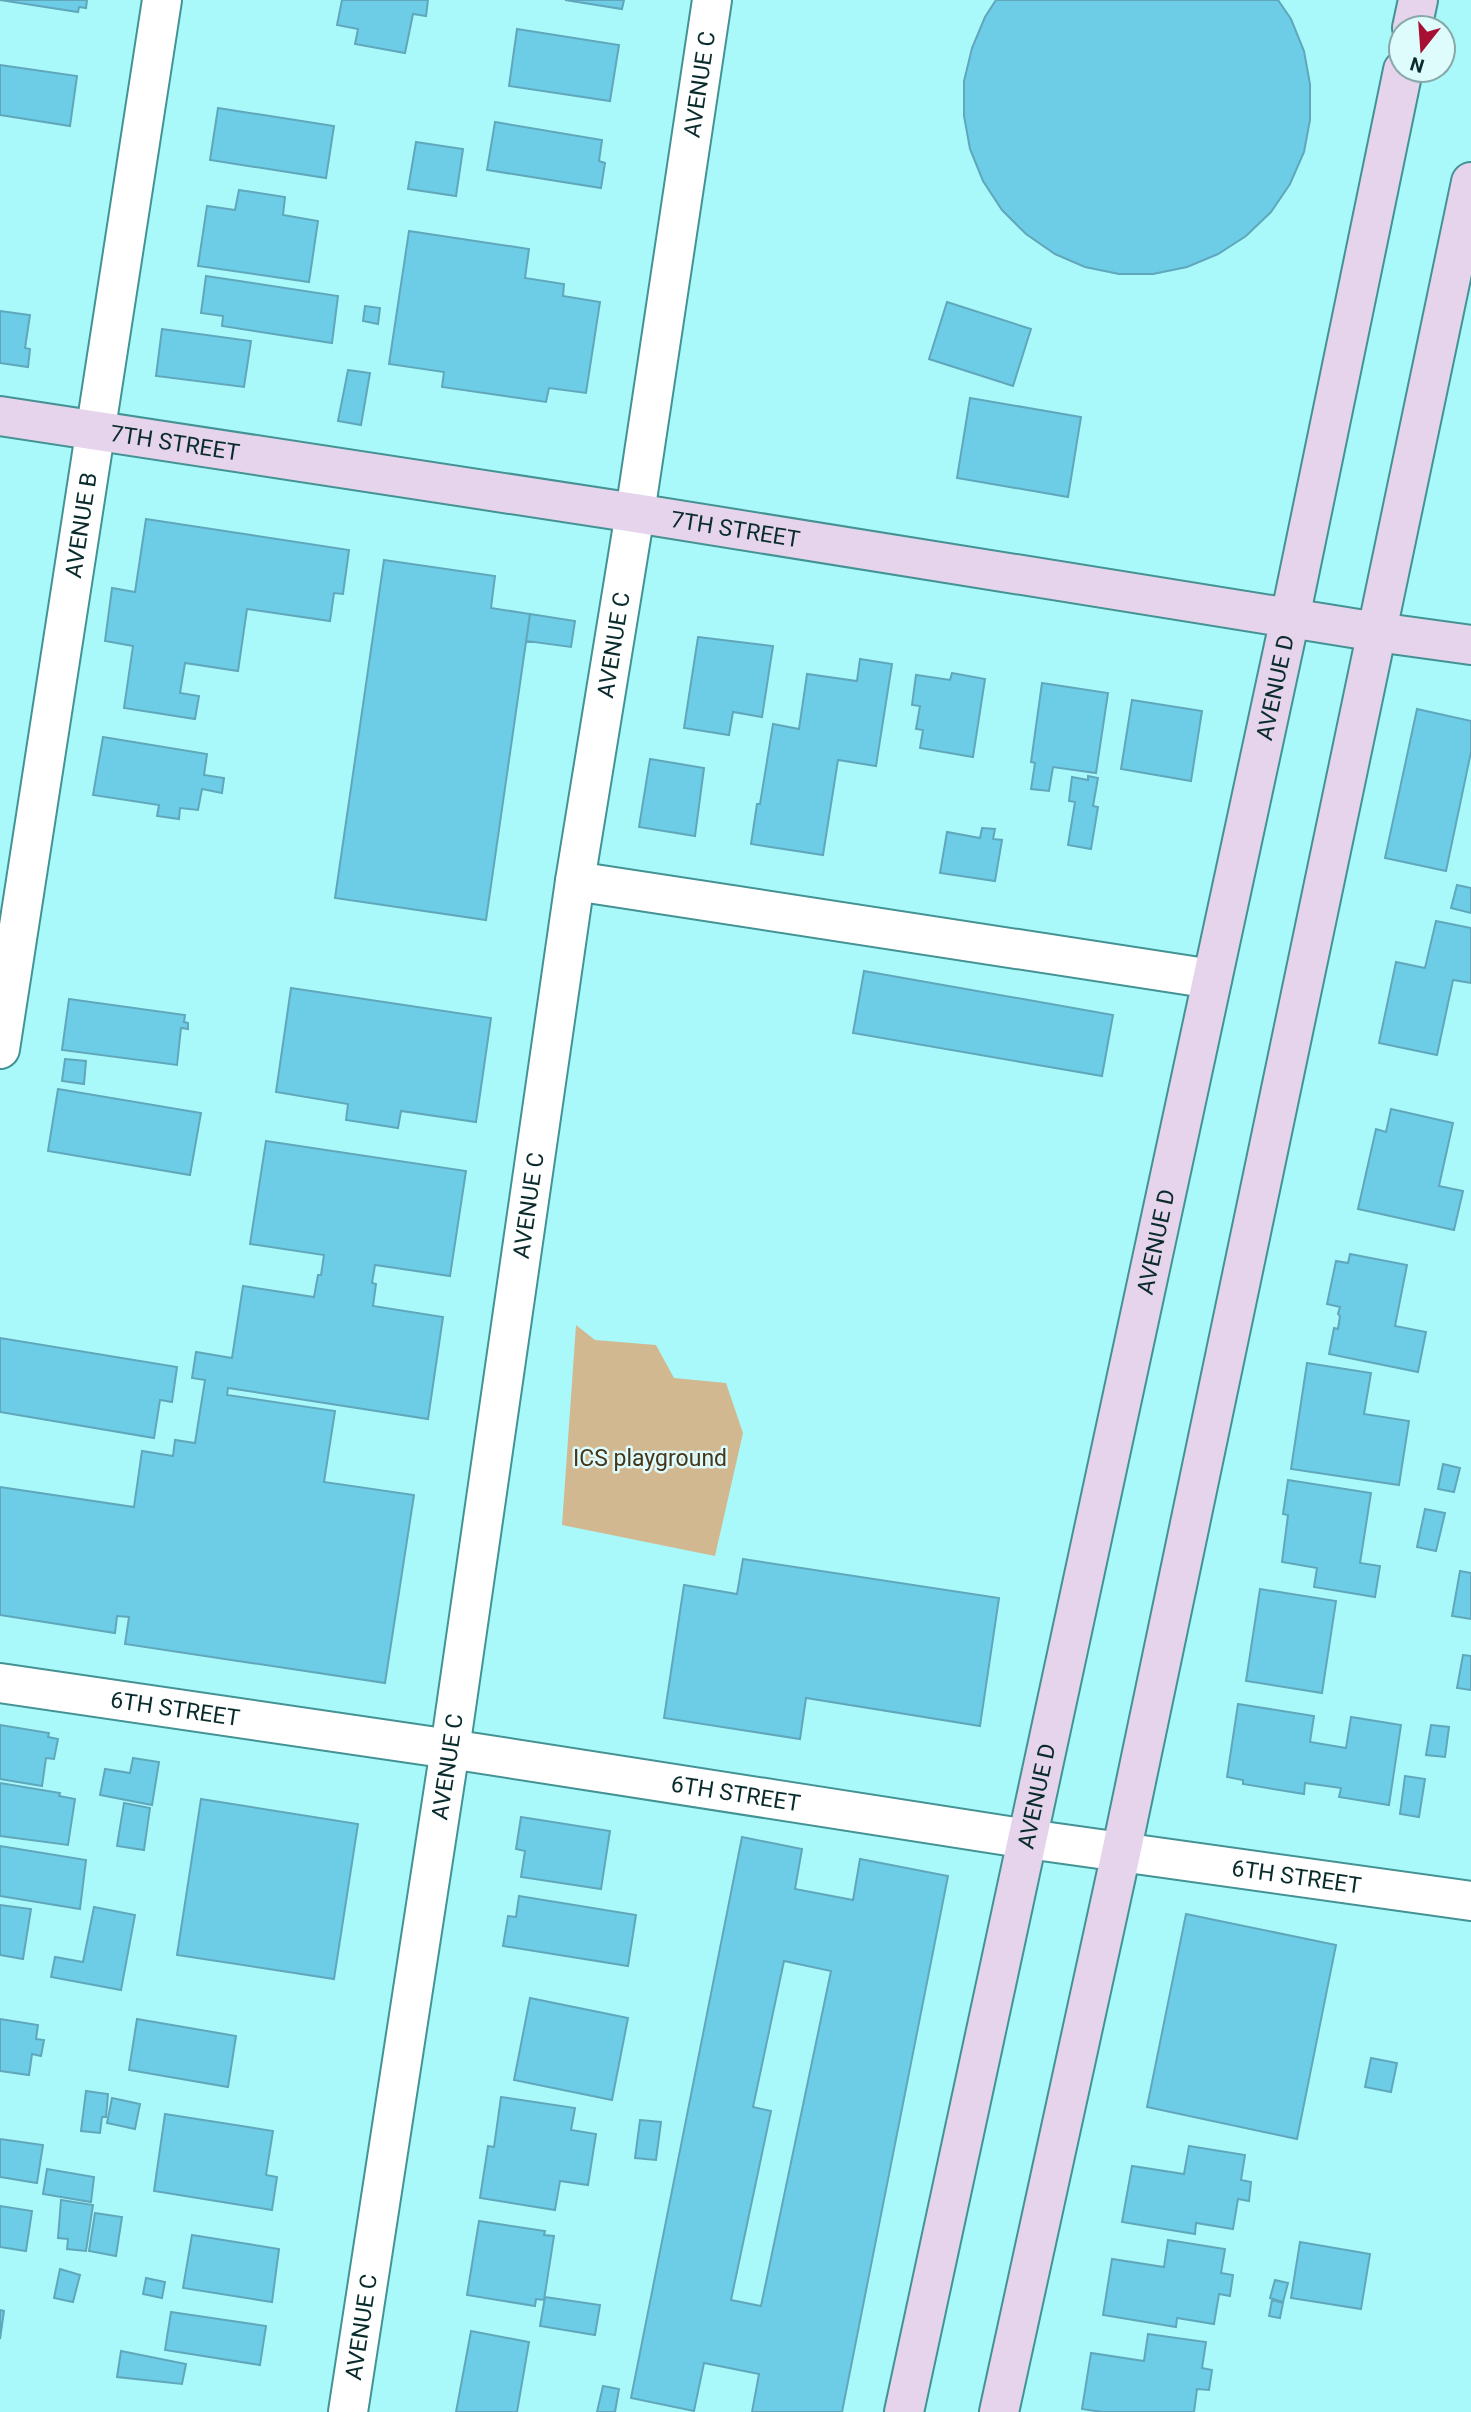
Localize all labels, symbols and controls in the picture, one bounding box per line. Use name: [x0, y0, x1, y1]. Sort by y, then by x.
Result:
north arrow: [1387, 14, 1457, 84]
street label: AVENUE C: [678, 30, 721, 139]
text: N: [1407, 52, 1427, 78]
street label: 7TH STREET: [108, 420, 242, 466]
street label: AVENUE B: [59, 471, 102, 580]
street label: 7TH STREET: [669, 505, 802, 553]
street label: AVENUE C: [592, 590, 635, 700]
street label: AVENUE D: [1251, 632, 1300, 743]
street label: AVENUE C: [507, 1151, 549, 1260]
street label: AVENUE D: [1131, 1187, 1180, 1297]
park label: ICS playground: [573, 1445, 727, 1472]
street label: 6TH STREET: [109, 1686, 242, 1732]
street label: AVENUE C: [426, 1712, 468, 1821]
street label: AVENUE D: [1012, 1741, 1061, 1851]
street label: 6TH STREET: [669, 1770, 803, 1817]
street label: 6TH STREET: [1230, 1854, 1363, 1899]
street label: AVENUE C: [340, 2272, 383, 2382]

